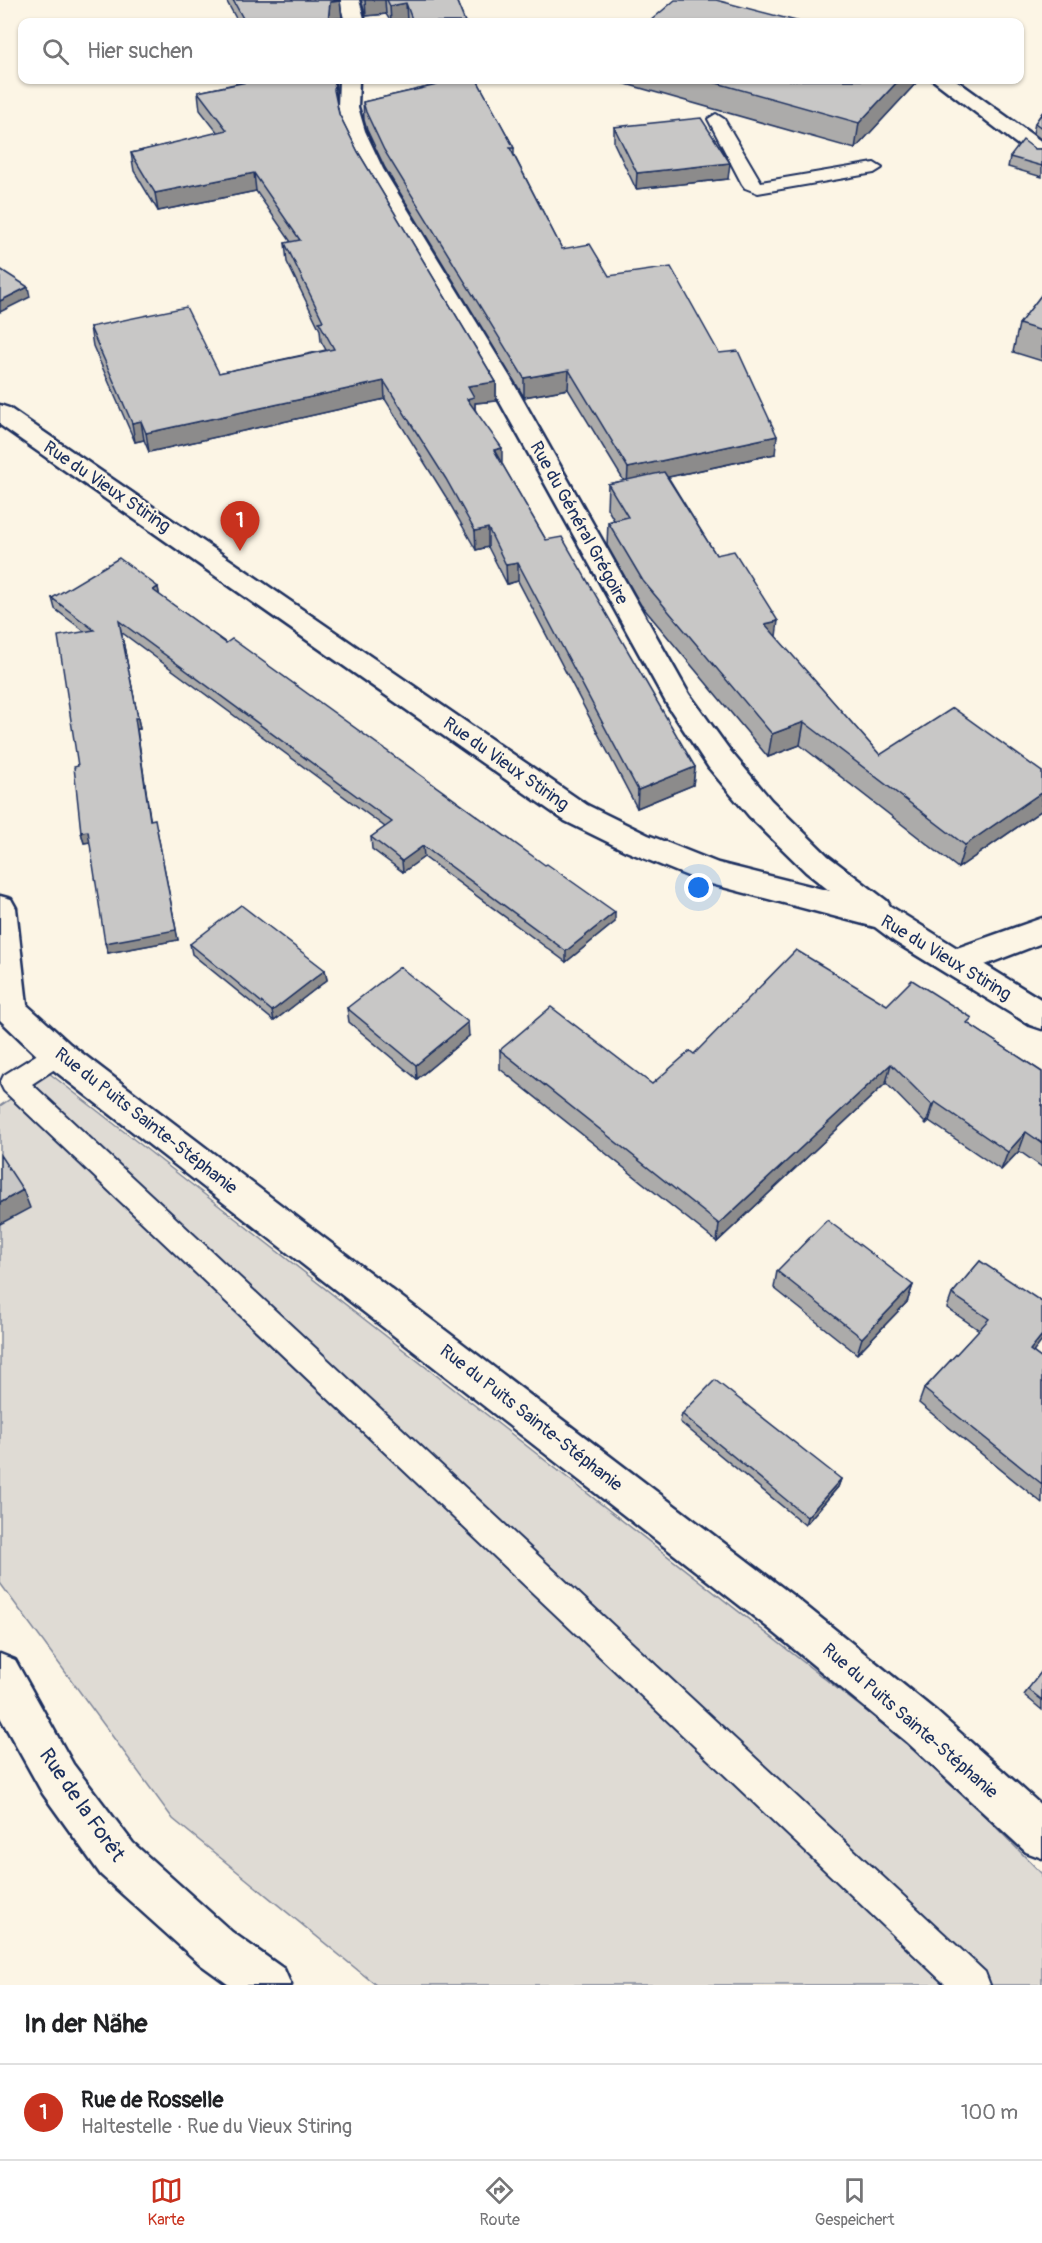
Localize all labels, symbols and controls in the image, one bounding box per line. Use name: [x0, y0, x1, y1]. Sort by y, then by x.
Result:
search box: [18, 18, 1024, 84]
icon: search: [39, 35, 72, 68]
text: Hier suchen: [87, 37, 193, 65]
street label: Rue du Vieux Stiring: [39, 436, 175, 538]
street label: Rue du Général Grégoire: [525, 437, 633, 609]
pin: 1: [220, 502, 260, 551]
street label: Rue du Vieux Stiring: [439, 712, 573, 816]
your location: [684, 873, 713, 902]
street label: Rue du Vieux Stiring: [876, 910, 1016, 1006]
street label: Rue du Puits Sainte-Stéphanie: [50, 1043, 242, 1200]
street label: Rue du Puits Sainte-Stéphanie: [435, 1340, 627, 1497]
street label: Rue du Puits Sainte-Stéphanie: [817, 1638, 1003, 1804]
street label: Rue de la Forêt: [33, 1743, 131, 1867]
text: In der Nähe: [24, 2008, 147, 2040]
text: Rue de Rosselle: [81, 2086, 223, 2114]
text: 1: [40, 2100, 47, 2125]
text: 100 m: [961, 2100, 1018, 2125]
text: Haltestelle · Rue du Vieux Stiring: [81, 2114, 352, 2139]
tab: Karte: [147, 2174, 185, 2230]
tab: Route: [480, 2174, 520, 2230]
tab: Gespeichert: [815, 2174, 894, 2230]

